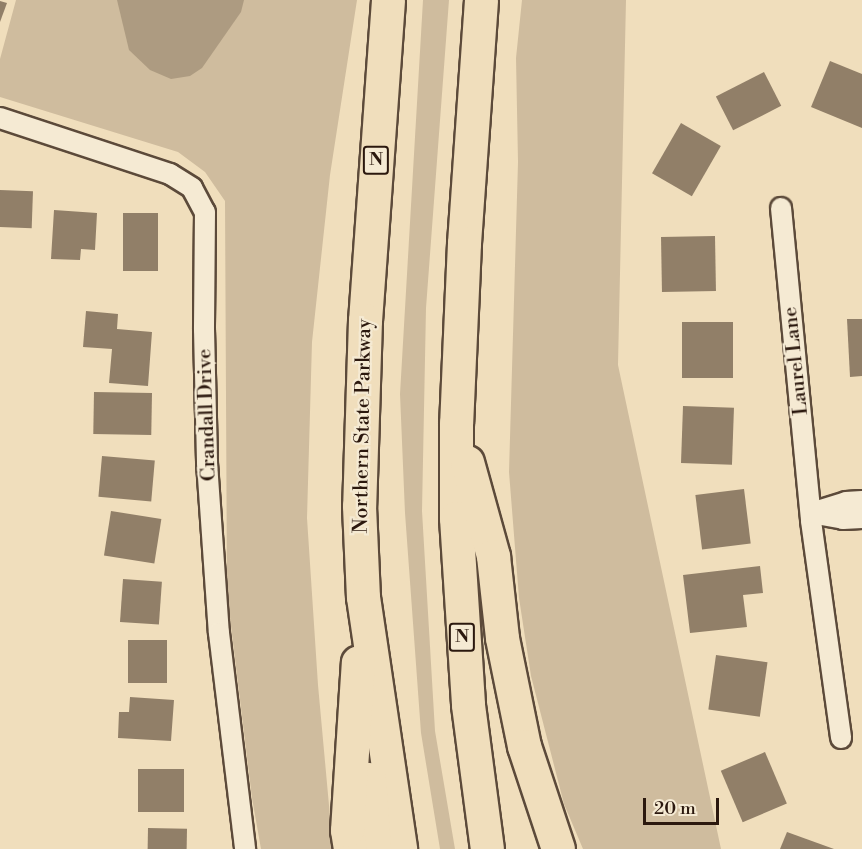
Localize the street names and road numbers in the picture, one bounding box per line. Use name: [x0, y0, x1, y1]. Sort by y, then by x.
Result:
road number: N: [362, 145, 389, 175]
street label: Laurel Lane: [778, 306, 814, 416]
street label: Northern State Parkway: [349, 318, 377, 534]
street label: Crandall Drive: [193, 348, 221, 482]
road number: N: [448, 622, 476, 652]

